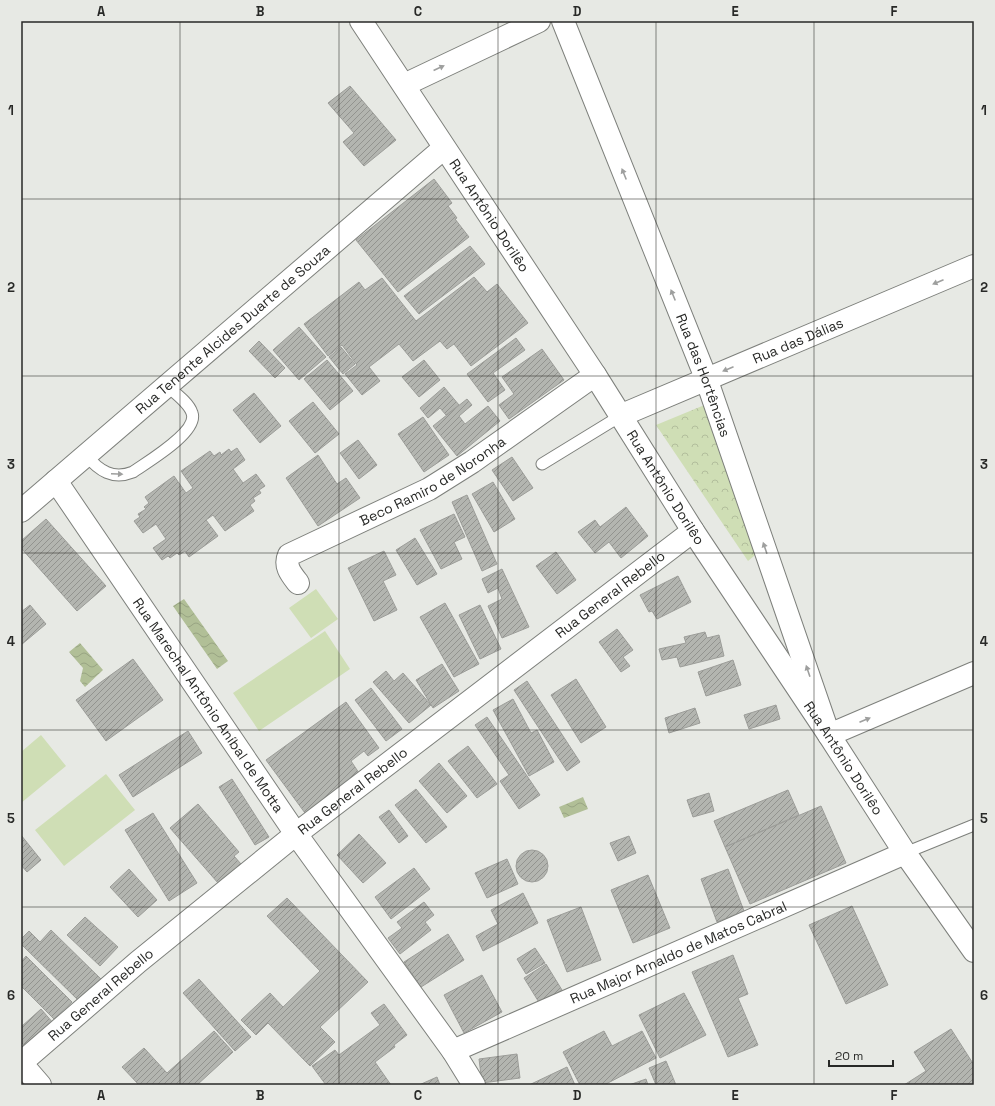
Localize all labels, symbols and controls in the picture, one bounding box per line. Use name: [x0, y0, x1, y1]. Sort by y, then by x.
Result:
text: A: [97, 3, 106, 20]
text: B: [256, 3, 265, 20]
text: C: [414, 3, 422, 20]
text: D: [573, 3, 582, 20]
text: E: [731, 3, 739, 20]
text: F: [891, 3, 898, 20]
one-way arrow: [433, 65, 444, 71]
text: 1: [8, 102, 14, 119]
text: 1: [981, 102, 987, 119]
street label: Rua Antônio Dorilêo: [445, 155, 533, 276]
one-way arrow: [621, 168, 627, 180]
street label: Rua Tenente Alcides Duarte de Souza: [132, 241, 334, 418]
one-way arrow: [932, 278, 944, 285]
text: 2: [7, 279, 15, 296]
text: 2: [980, 279, 988, 296]
one-way arrow: [669, 288, 675, 300]
street label: Rua das Hortências: [672, 311, 735, 439]
street label: Rua das Dálias: [750, 313, 846, 368]
one-way arrow: [721, 367, 733, 373]
street label: Rua Antônio Dorilêo: [623, 427, 709, 548]
street label: Beco Ramiro de Noronha: [357, 432, 509, 529]
text: 3: [7, 456, 15, 473]
text: 3: [980, 456, 988, 473]
one-way arrow: [111, 471, 123, 478]
one-way arrow: [762, 542, 768, 554]
street label: Rua General Rebello: [551, 547, 669, 642]
street label: Rua Marechal Antônio Aníbal de Motta: [129, 594, 288, 816]
text: 4: [7, 633, 15, 650]
text: 4: [980, 633, 988, 650]
one-way arrow: [805, 665, 811, 677]
street label: Rua Antônio Dorilêo: [800, 698, 887, 818]
one-way arrow: [860, 716, 872, 722]
street label: Rua General Rebello: [294, 743, 411, 839]
text: 5: [7, 810, 15, 827]
text: 5: [980, 810, 988, 827]
street label: Rua Major Arnaldo de Matos Cabral: [567, 897, 789, 1008]
street label: Rua General Rebello: [44, 944, 157, 1045]
text: 6: [7, 987, 15, 1004]
text: 6: [980, 987, 988, 1004]
scale bar: [829, 1042, 893, 1068]
text: 20 m: [835, 1048, 863, 1064]
text: A: [97, 1087, 106, 1104]
text: B: [256, 1087, 265, 1104]
text: C: [414, 1087, 422, 1104]
text: D: [573, 1087, 582, 1104]
text: E: [731, 1087, 739, 1104]
text: F: [891, 1087, 898, 1104]

